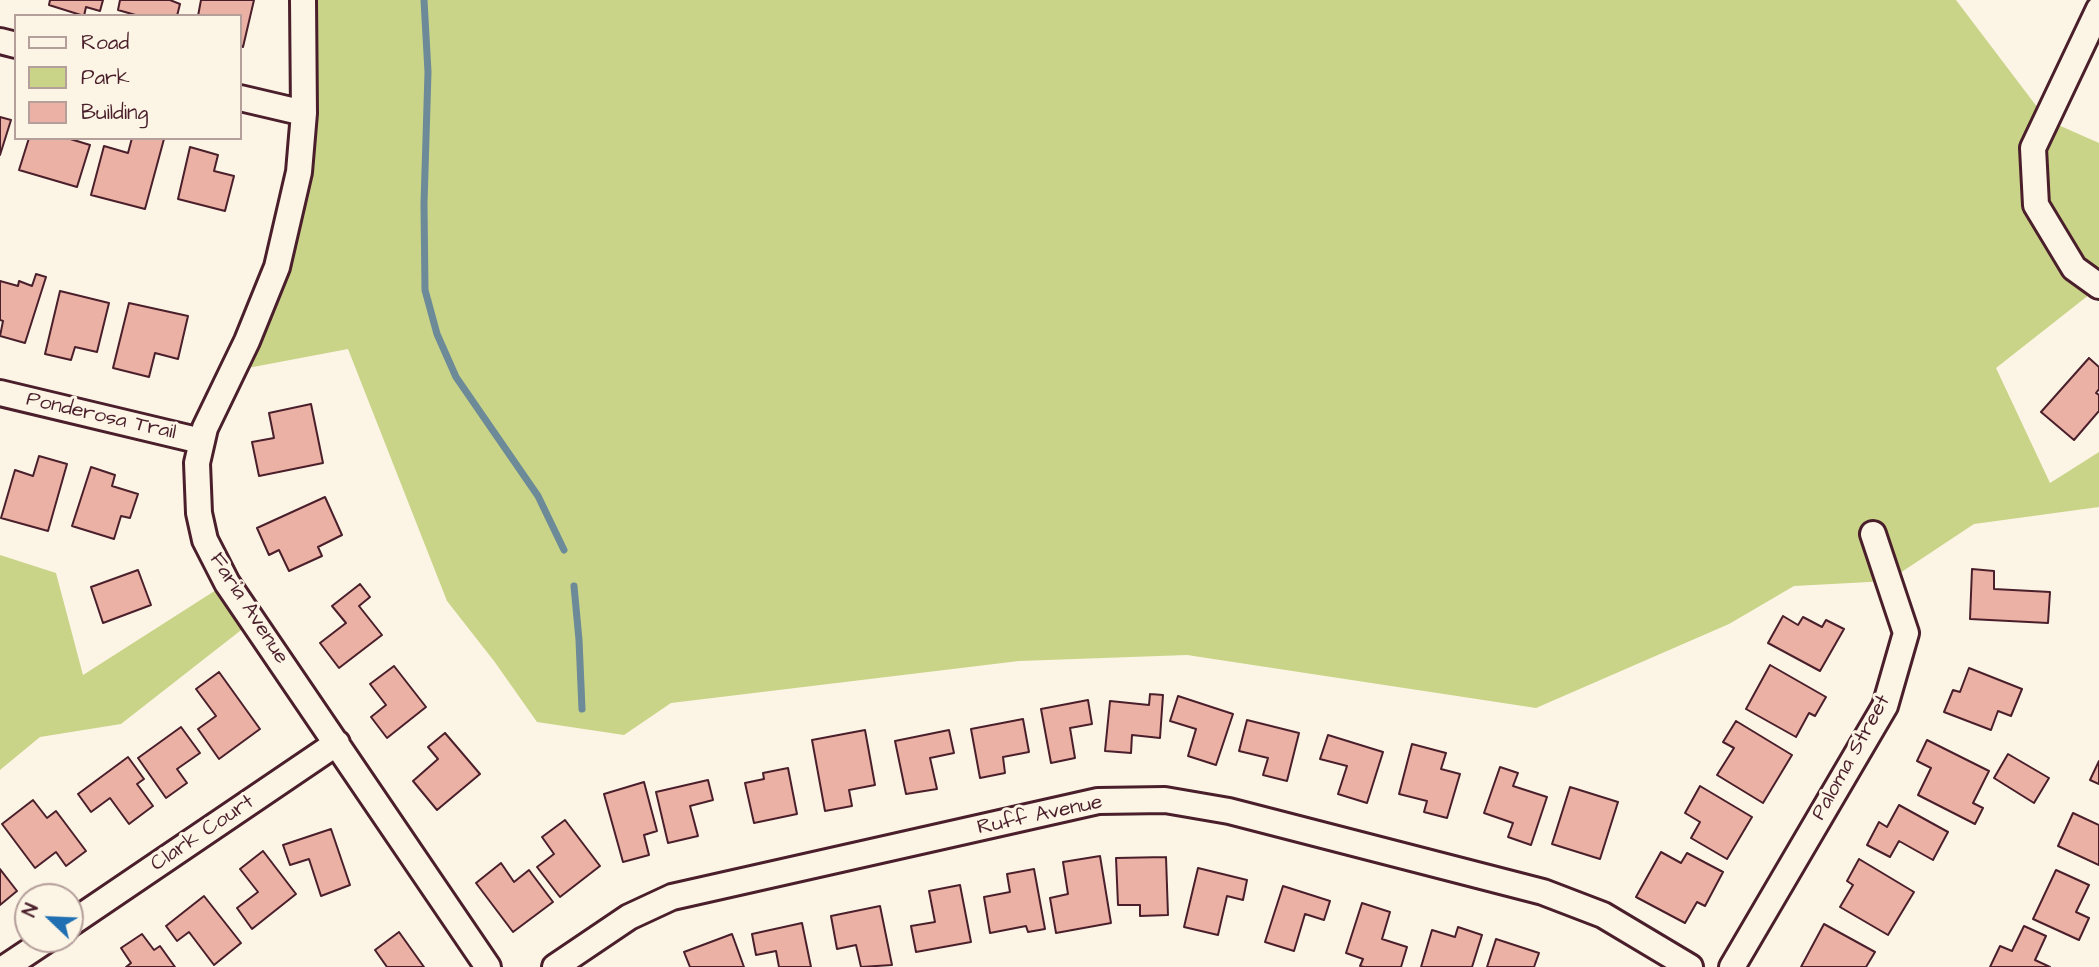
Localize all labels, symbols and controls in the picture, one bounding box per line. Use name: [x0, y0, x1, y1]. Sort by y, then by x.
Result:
legend: [14, 14, 242, 140]
text: Road: [81, 28, 129, 57]
text: Park: [81, 63, 130, 92]
text: Building: [81, 98, 148, 127]
street label: Ponderosa Trail: [24, 388, 178, 446]
street label: Faria Avenue: [203, 549, 293, 669]
street label: Paloma Street: [1807, 691, 1897, 825]
street label: Clark Court: [147, 790, 259, 878]
street label: Ruff Avenue: [975, 790, 1105, 842]
north arrow: [14, 883, 84, 953]
text: N: [16, 900, 46, 921]

